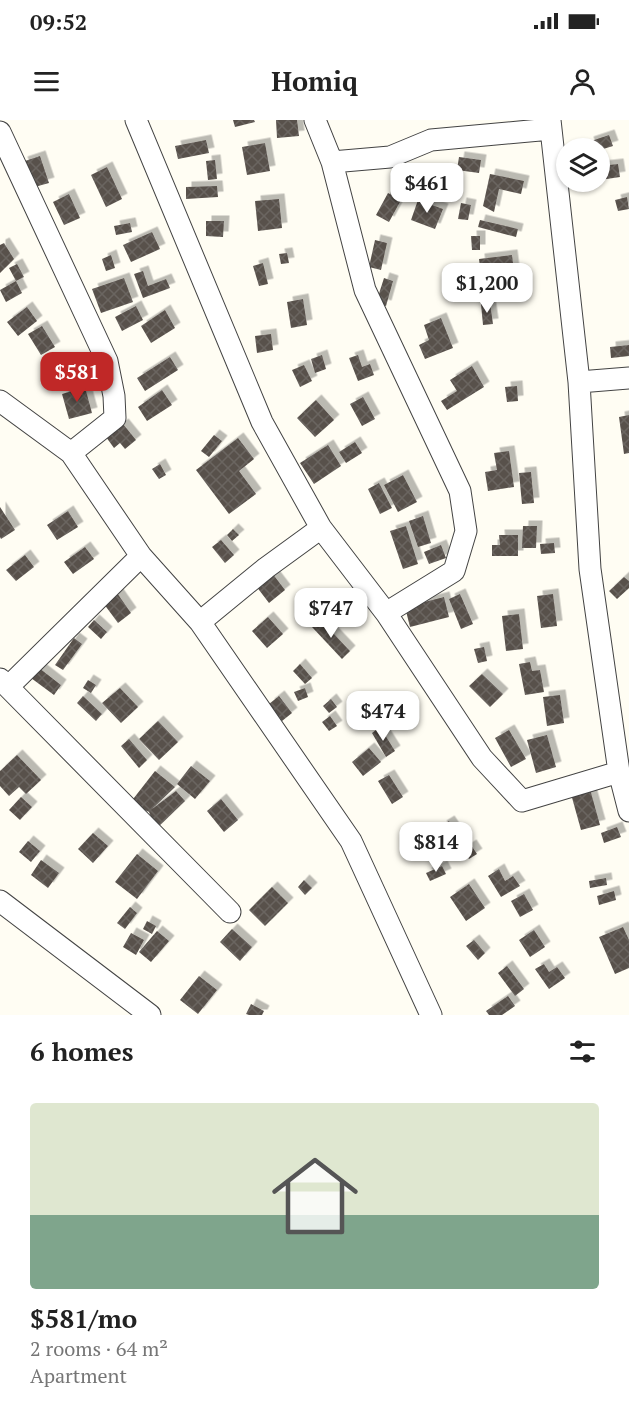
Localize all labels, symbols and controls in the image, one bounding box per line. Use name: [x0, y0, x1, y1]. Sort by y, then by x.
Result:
text: 09:52: [30, 7, 87, 36]
text: Homiq: [271, 63, 358, 99]
icon: menu: [30, 65, 63, 98]
icon: person: [566, 65, 599, 98]
map controls: [556, 138, 610, 192]
button: layers: [556, 138, 610, 192]
pin: $461: [391, 163, 463, 214]
text: $461: [404, 169, 450, 196]
pin: $1,200: [438, 263, 536, 314]
text: $1,200: [456, 269, 518, 296]
pin: $581: [41, 352, 113, 403]
text: $581: [54, 358, 100, 385]
pin: $747: [295, 588, 367, 639]
text: $747: [308, 594, 354, 621]
pin: $474: [347, 691, 419, 742]
text: $474: [360, 697, 406, 724]
pin: $814: [400, 822, 472, 873]
text: $814: [413, 828, 459, 855]
text: 6 homes: [30, 1034, 134, 1068]
icon: filters: [566, 1035, 599, 1068]
icon: home: [261, 1142, 369, 1250]
text: $581/mo: [30, 1301, 137, 1335]
text: 2 rooms · 64 m²: [30, 1335, 168, 1362]
text: Apartment: [30, 1362, 127, 1389]

